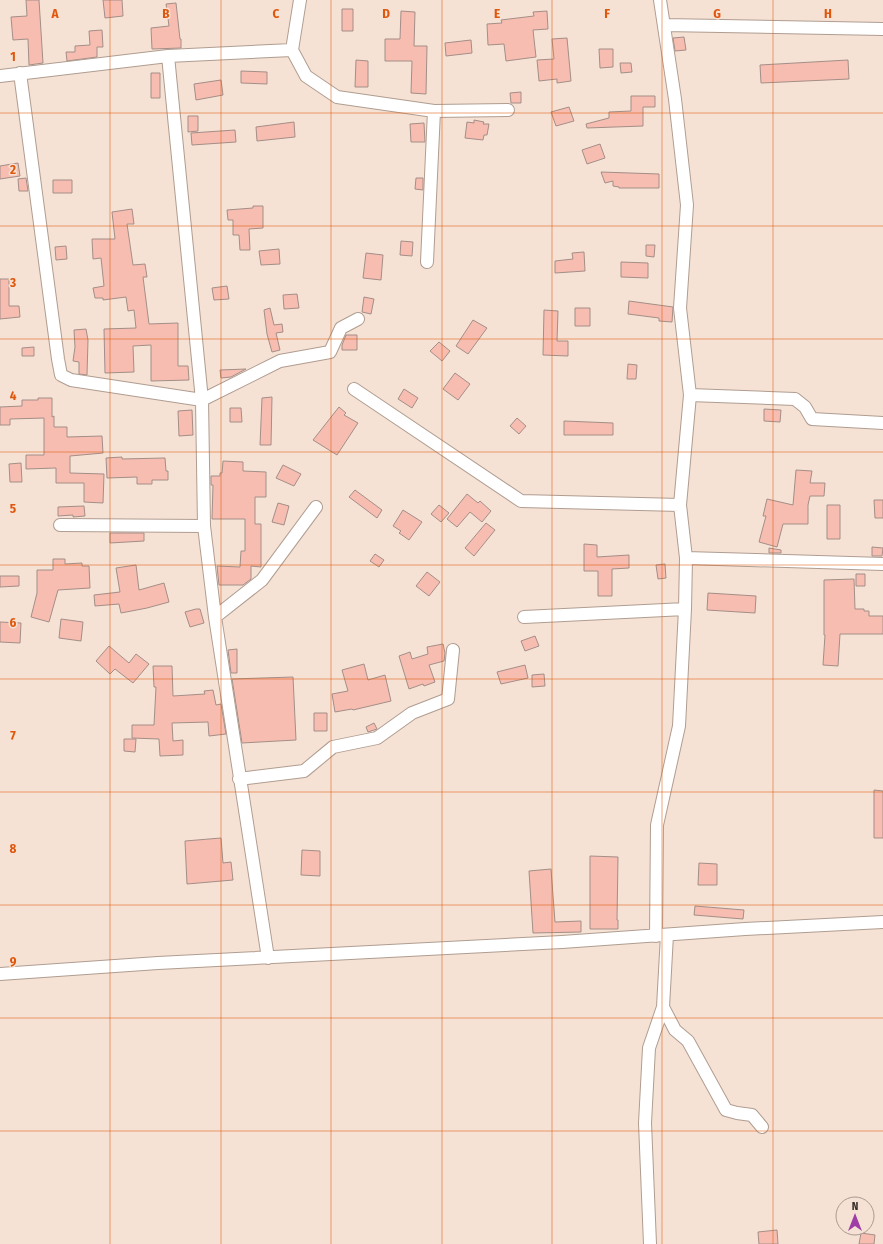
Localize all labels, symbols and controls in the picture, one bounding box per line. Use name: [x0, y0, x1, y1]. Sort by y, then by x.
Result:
text: A: [50, 6, 59, 21]
text: B: [162, 6, 170, 21]
text: C: [273, 6, 280, 21]
text: D: [382, 6, 390, 21]
text: E: [494, 6, 500, 21]
text: F: [604, 6, 610, 21]
text: G: [713, 6, 721, 21]
text: H: [824, 6, 832, 21]
text: 1: [10, 49, 16, 64]
text: 2: [9, 162, 16, 177]
text: 3: [9, 275, 16, 290]
text: 4: [10, 388, 17, 403]
text: 5: [10, 501, 16, 516]
text: 6: [10, 615, 17, 630]
text: 7: [10, 728, 16, 743]
text: 8: [10, 841, 17, 856]
text: 9: [10, 954, 17, 969]
north arrow: [835, 1196, 875, 1236]
text: N: [852, 1200, 858, 1213]

